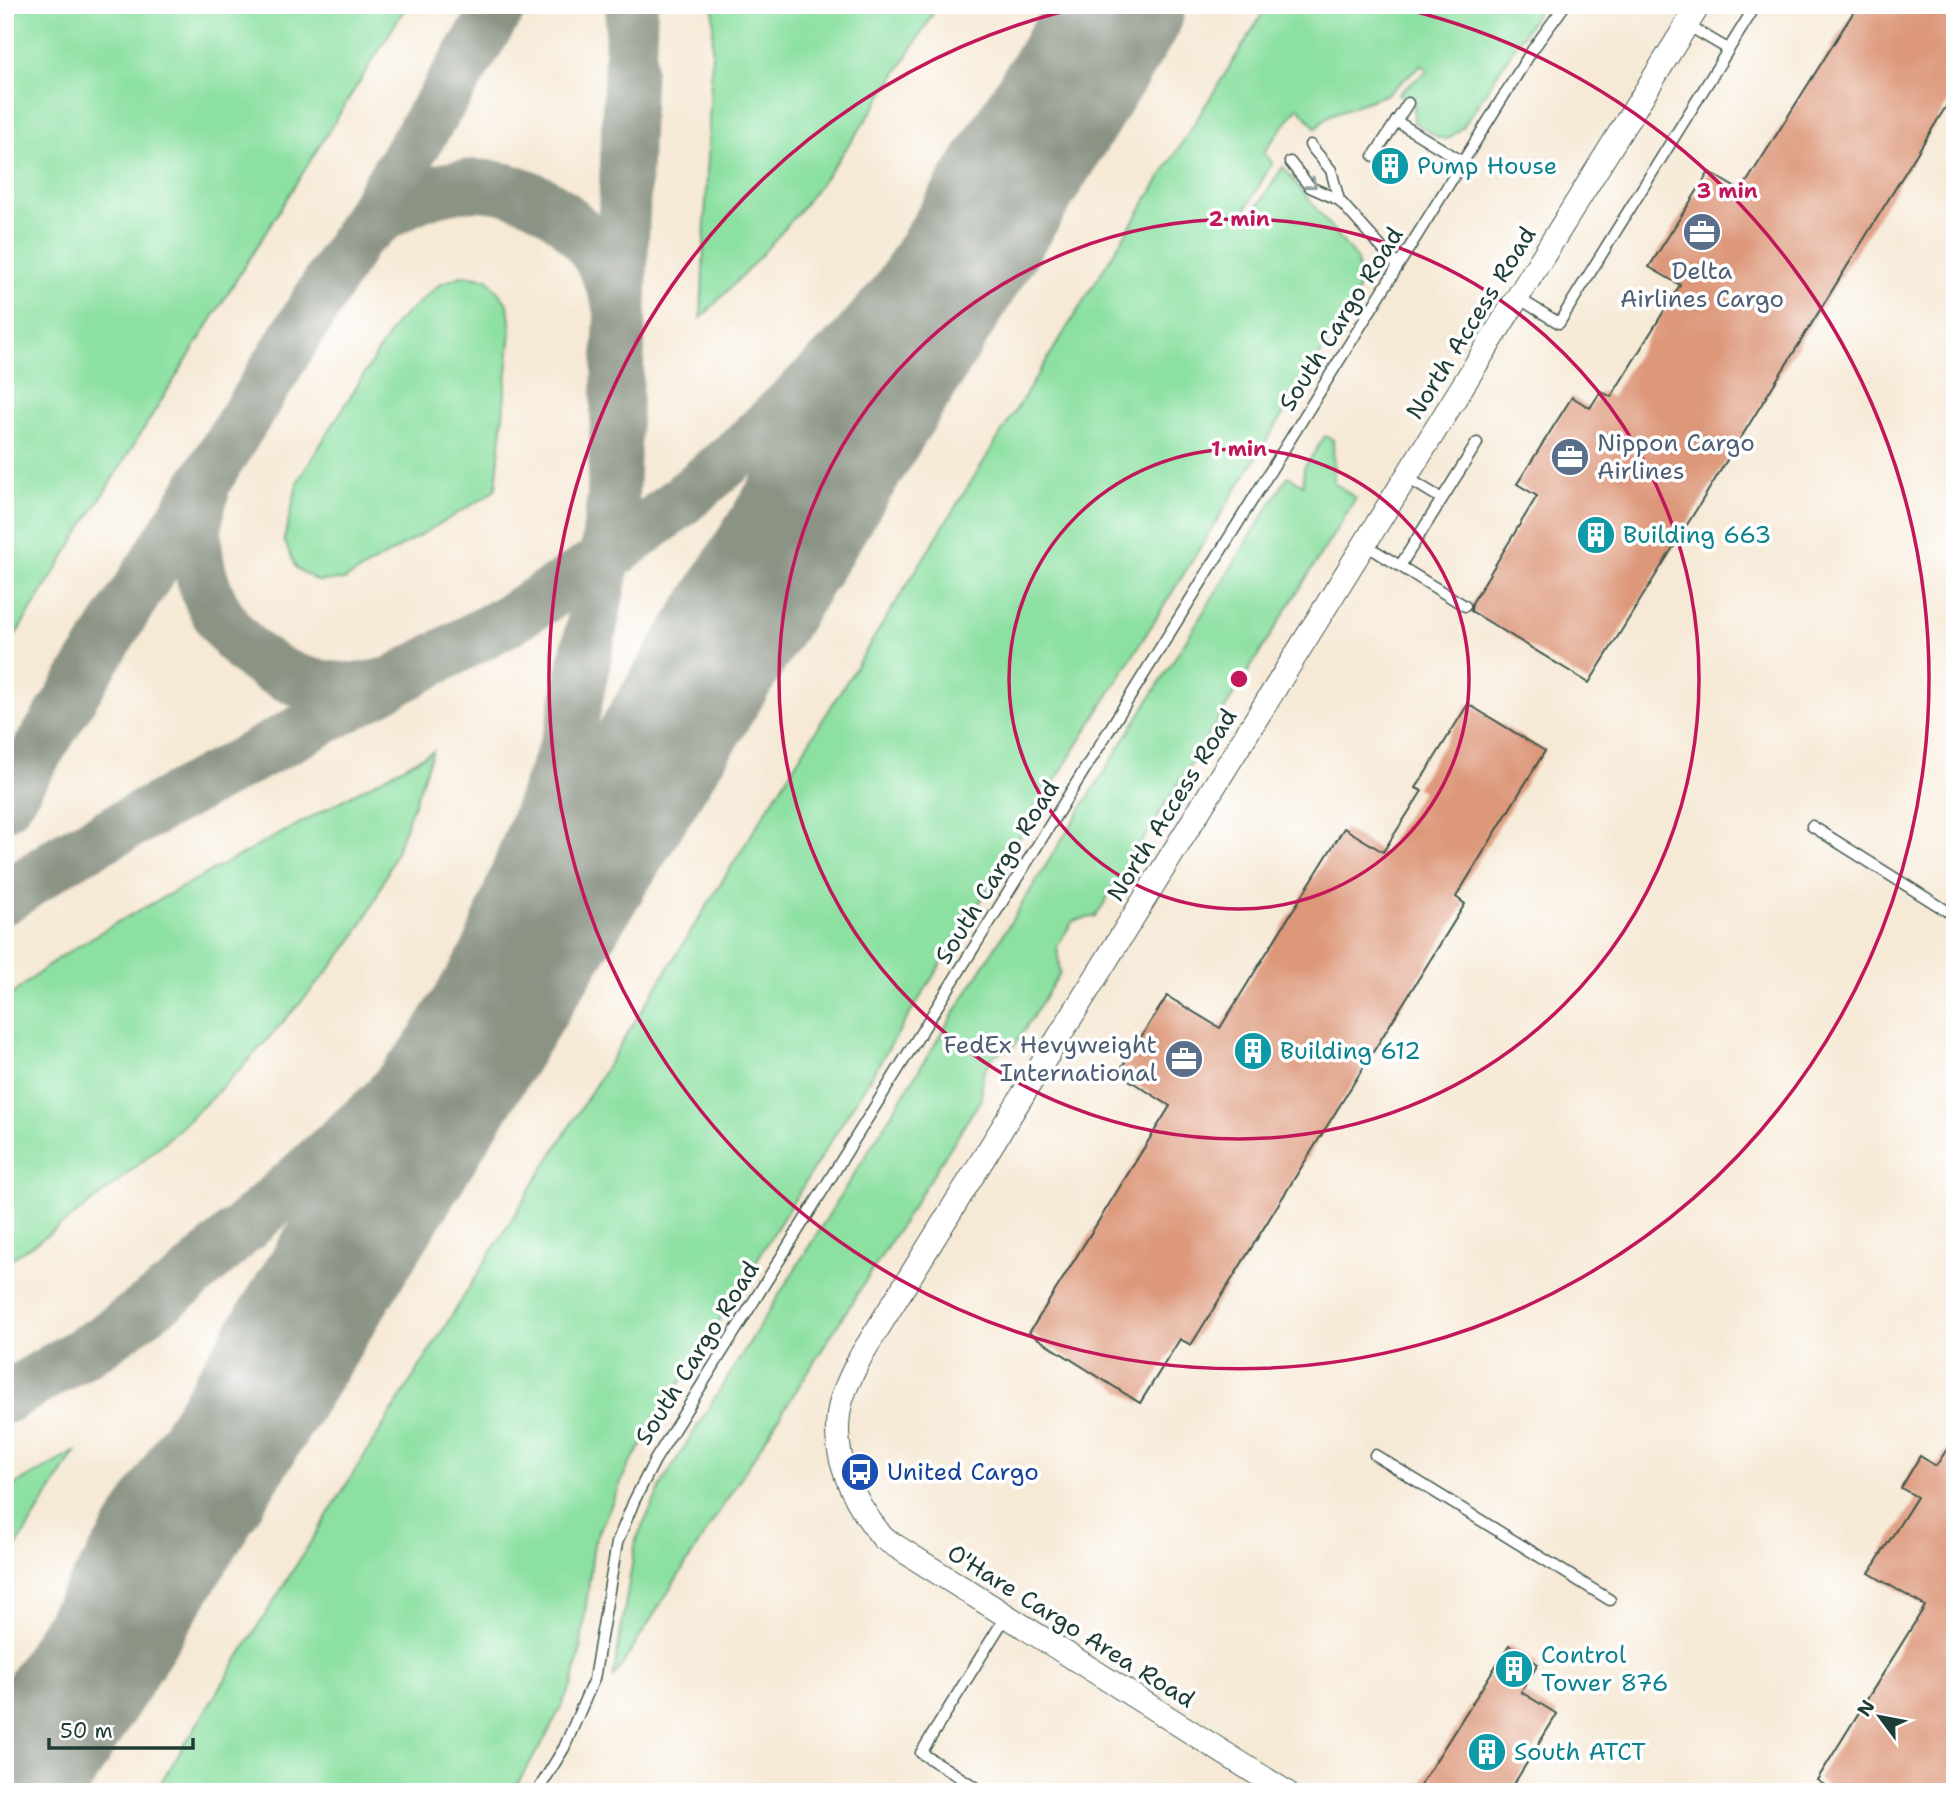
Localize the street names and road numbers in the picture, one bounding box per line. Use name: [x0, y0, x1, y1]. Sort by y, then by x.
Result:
street label: North Access Road: [1399, 220, 1543, 426]
street label: South Cargo Road: [1271, 221, 1411, 417]
street label: North Access Road: [1100, 702, 1244, 908]
street label: South Cargo Road: [927, 774, 1067, 970]
street label: South Cargo Road: [627, 1255, 767, 1451]
street label: O'Hare Cargo Area Road: [941, 1537, 1201, 1715]

